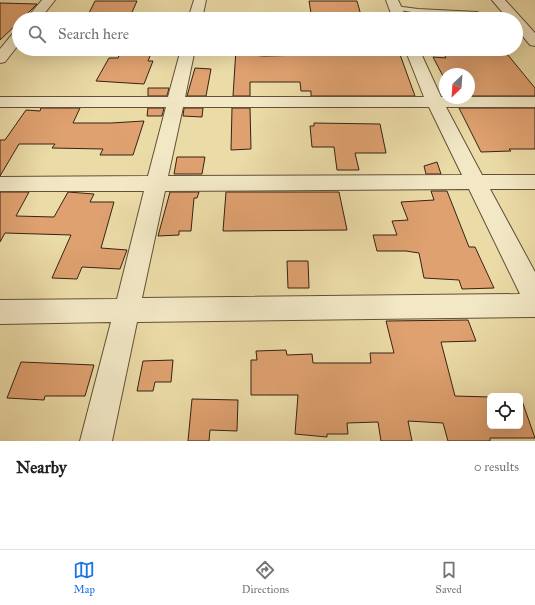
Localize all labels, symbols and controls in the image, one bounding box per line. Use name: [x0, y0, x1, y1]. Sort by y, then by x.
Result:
search box: [12, 12, 523, 56]
icon: search: [26, 23, 48, 45]
text: Search here: [58, 25, 129, 43]
north arrow: [439, 68, 475, 104]
map controls: [487, 393, 523, 429]
button: locate: [487, 393, 523, 429]
text: Nearby: [16, 457, 67, 478]
text: 0 results: [474, 459, 519, 475]
tab: Map: [73, 559, 95, 596]
tab: Directions: [242, 559, 289, 596]
tab: Saved: [436, 559, 462, 596]

